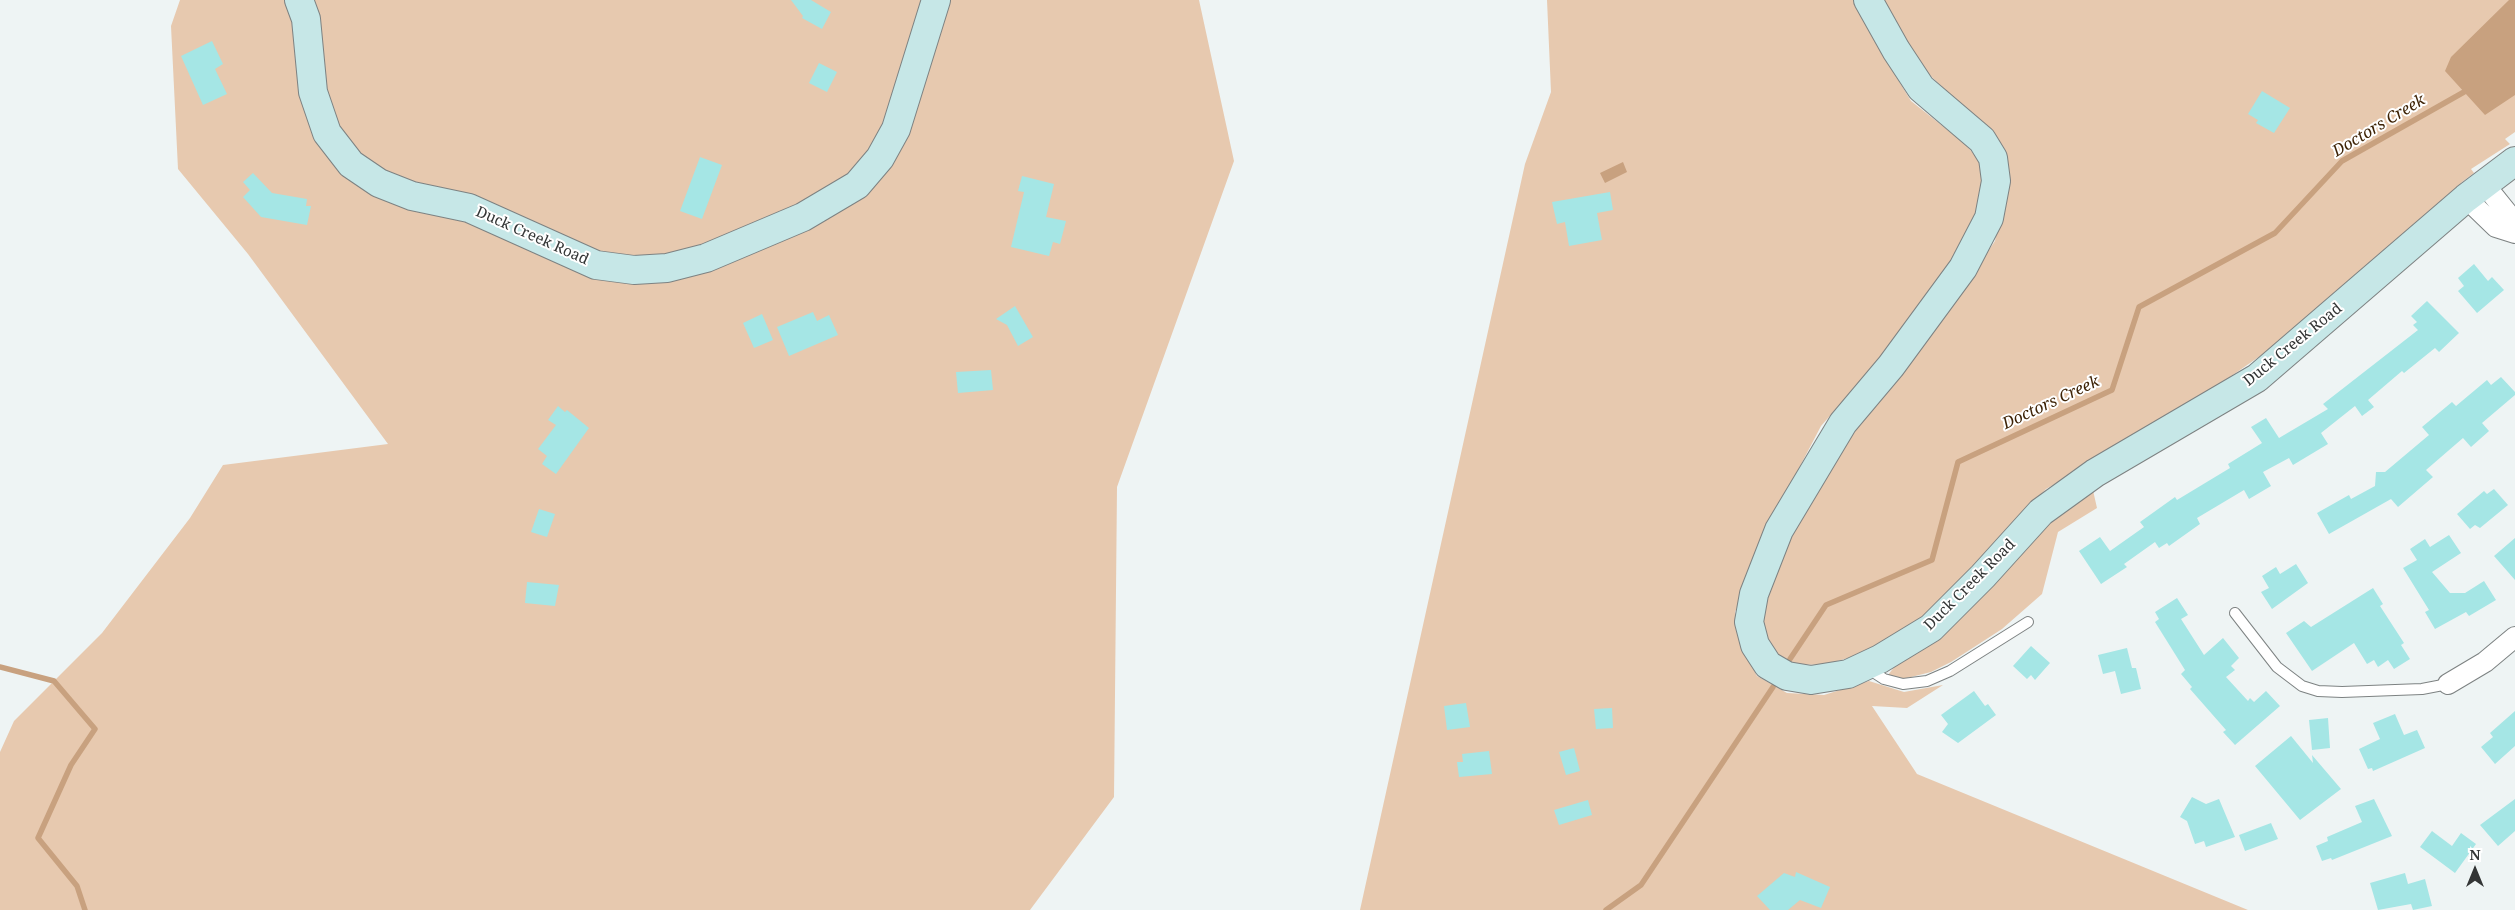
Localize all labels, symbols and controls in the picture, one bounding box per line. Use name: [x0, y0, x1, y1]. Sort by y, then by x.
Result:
water label: Doctors Creek: [2329, 91, 2429, 161]
street label: Duck Creek Road: [473, 203, 591, 269]
street label: Duck Creek Road: [2240, 300, 2346, 390]
water label: Doctors Creek: [1999, 372, 2103, 434]
street label: Duck Creek Road: [1921, 536, 2019, 634]
north arrow: [2450, 845, 2500, 895]
text: N: [2469, 845, 2481, 864]

